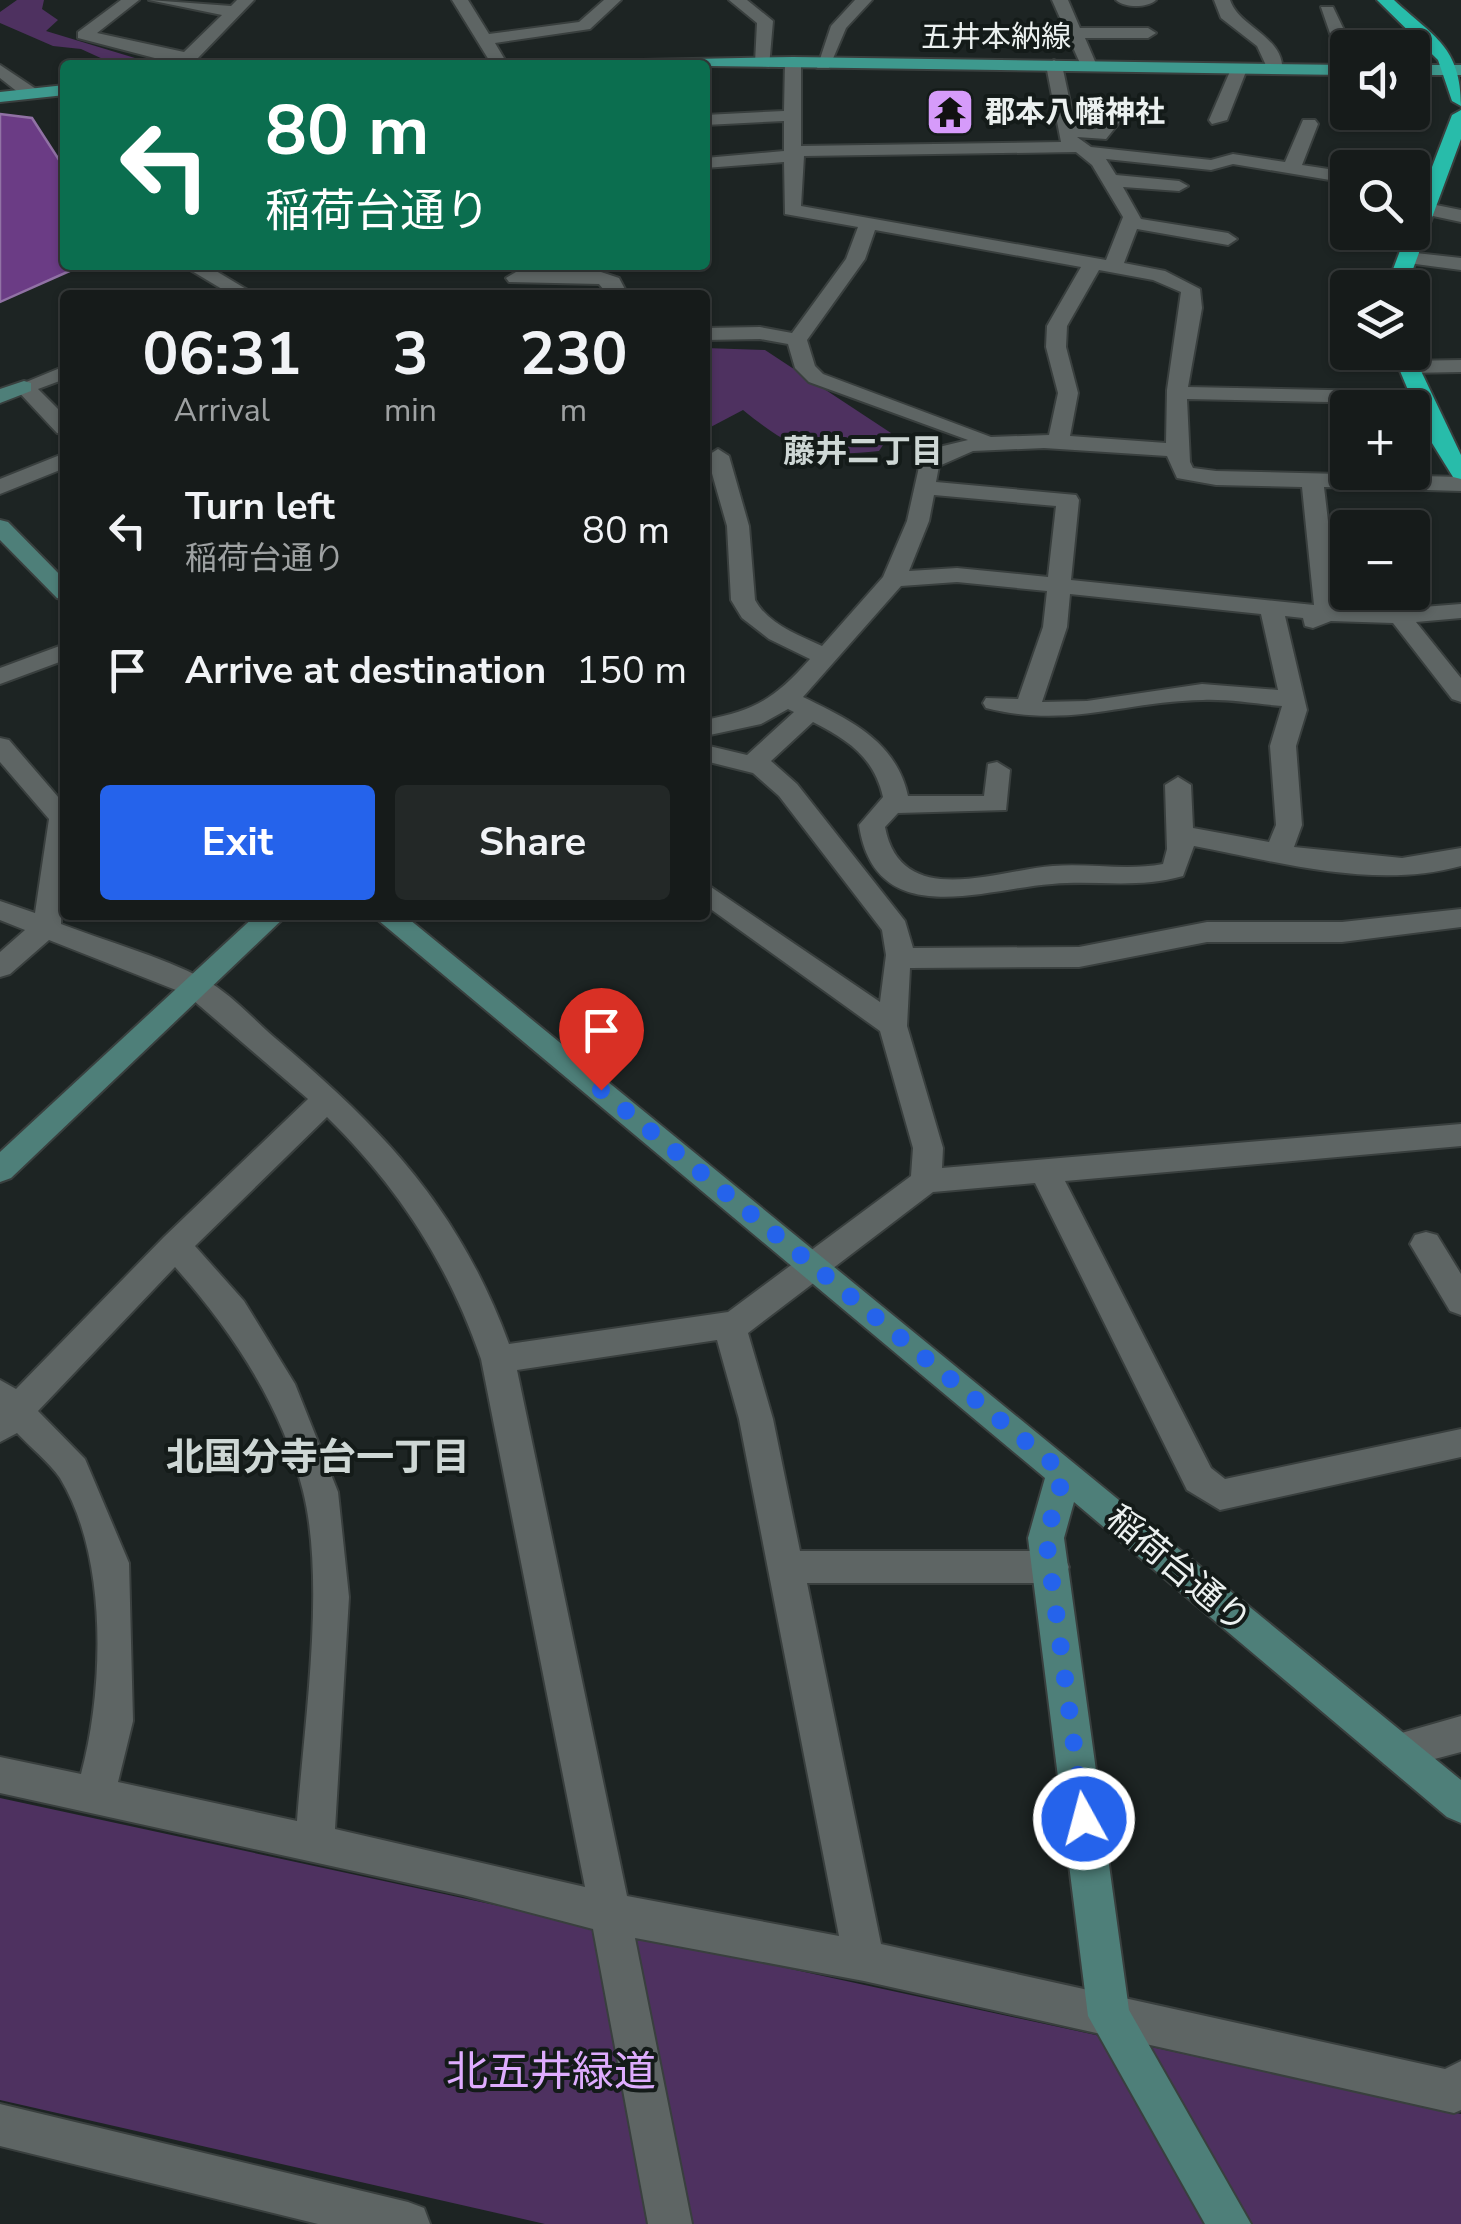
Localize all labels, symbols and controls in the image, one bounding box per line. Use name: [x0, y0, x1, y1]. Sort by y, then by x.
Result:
street label: 五井本納線: [921, 17, 1071, 58]
map controls: [1330, 30, 1430, 610]
button: sound: [1330, 30, 1430, 130]
text: 80 m: [265, 83, 429, 179]
temple icon: 郡本八幡神社: [924, 86, 976, 138]
place label: 郡本八幡神社: [985, 92, 1165, 133]
icon: left: [100, 100, 230, 230]
button: search: [1330, 150, 1430, 250]
text: 稲荷台通り: [265, 181, 490, 242]
button: layers: [1330, 270, 1430, 370]
text: 06:31: [143, 313, 301, 395]
text: 3: [392, 313, 428, 395]
text: 230: [519, 313, 627, 395]
text: Arrival: [174, 389, 270, 432]
text: min: [384, 389, 437, 432]
text: m: [560, 389, 587, 432]
button: +: [1330, 390, 1430, 490]
district label: 藤井二丁目: [783, 430, 943, 473]
text: Turn left: [185, 481, 335, 532]
icon: left: [100, 503, 155, 558]
text: 80 m: [582, 505, 670, 556]
button: −: [1330, 510, 1430, 610]
text: 稲荷台通り: [185, 537, 345, 580]
icon: arrive: [100, 643, 155, 698]
text: Arrive at destination: [185, 645, 546, 696]
text: 150 m: [576, 645, 687, 696]
button: Exit: [100, 785, 375, 900]
button: Share: [395, 785, 670, 900]
pin: [559, 988, 644, 1091]
icon: arrive: [574, 1003, 629, 1058]
district label: 北国分寺台一丁目: [166, 1432, 470, 1483]
street label: 稲荷台通り: [1097, 1495, 1261, 1644]
position arrow: [1032, 1767, 1136, 1871]
park label: 北五井緑道: [446, 2044, 656, 2101]

